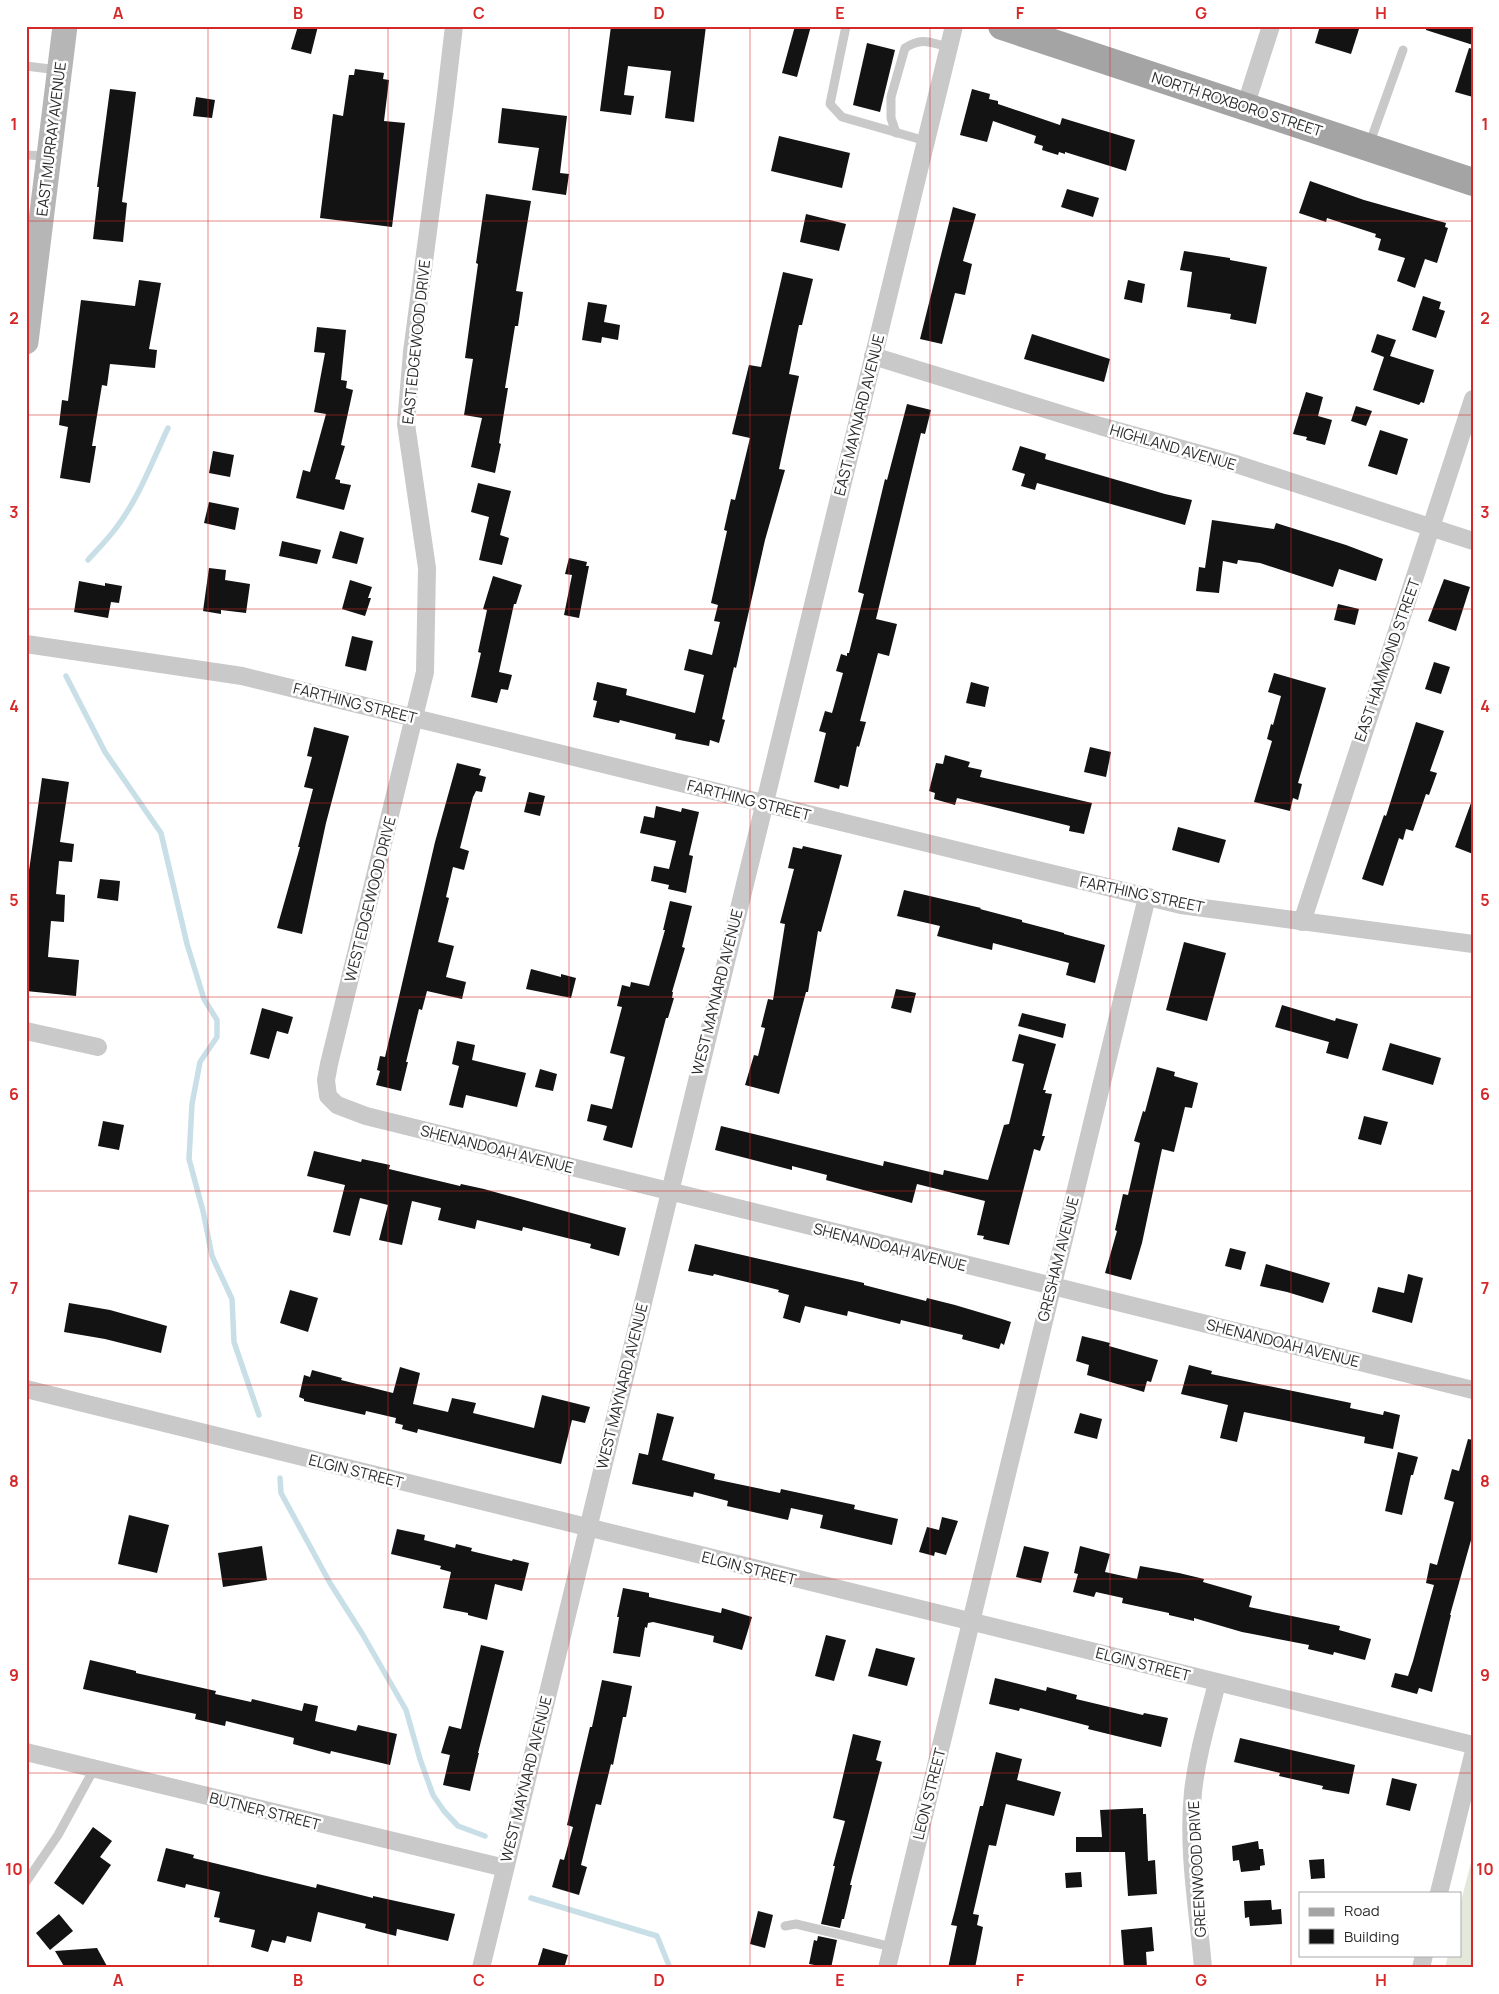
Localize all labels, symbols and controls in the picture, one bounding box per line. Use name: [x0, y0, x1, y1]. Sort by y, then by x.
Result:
text: A: [113, 2, 124, 24]
text: B: [293, 2, 303, 24]
text: C: [473, 2, 485, 24]
text: D: [653, 2, 665, 24]
text: E: [835, 2, 845, 24]
text: F: [1016, 2, 1025, 24]
text: G: [1195, 2, 1207, 24]
text: H: [1375, 2, 1387, 24]
street label: EAST MURRAY AVENUE: [31, 61, 71, 217]
street label: NORTH ROXBORO STREET: [1149, 66, 1325, 142]
text: 1: [10, 113, 18, 135]
text: 1: [1481, 113, 1489, 135]
street label: EAST EDGEWOOD DRIVE: [397, 259, 435, 425]
text: 2: [9, 307, 19, 329]
text: 2: [1480, 307, 1490, 329]
street label: EAST MAYNARD AVENUE: [829, 332, 889, 498]
street label: HIGHLAND AVENUE: [1107, 419, 1239, 475]
text: 3: [9, 501, 19, 523]
text: 3: [1480, 501, 1490, 523]
street label: EAST HAMMOND STREET: [1349, 576, 1425, 744]
street label: FARTHING STREET: [291, 677, 419, 729]
text: 4: [9, 695, 19, 717]
text: 4: [1480, 695, 1490, 717]
street label: FARTHING STREET: [685, 774, 813, 826]
street label: WEST EDGEWOOD DRIVE: [339, 814, 401, 984]
street label: FARTHING STREET: [1078, 871, 1206, 917]
text: 5: [9, 889, 19, 911]
text: 5: [1480, 889, 1490, 911]
street label: WEST MAYNARD AVENUE: [686, 907, 748, 1077]
text: 6: [9, 1083, 19, 1105]
text: 6: [1480, 1083, 1490, 1105]
street label: SHENANDOAH AVENUE: [418, 1120, 576, 1178]
street label: GRESHAM AVENUE: [1032, 1194, 1084, 1324]
street label: SHENANDOAH AVENUE: [811, 1218, 969, 1276]
text: 7: [10, 1277, 18, 1299]
text: 7: [1481, 1277, 1489, 1299]
street label: WEST MAYNARD AVENUE: [591, 1301, 653, 1471]
street label: SHENANDOAH AVENUE: [1204, 1314, 1362, 1372]
street label: ELGIN STREET: [306, 1449, 406, 1493]
text: 8: [9, 1470, 19, 1492]
text: 8: [1480, 1470, 1490, 1492]
street label: ELGIN STREET: [699, 1546, 799, 1590]
street label: ELGIN STREET: [1093, 1642, 1193, 1686]
text: 9: [9, 1664, 19, 1686]
text: 9: [1480, 1664, 1490, 1686]
street label: WEST MAYNARD AVENUE: [495, 1694, 557, 1864]
street label: LEON STREET: [907, 1746, 951, 1842]
street label: BUTNER STREET: [207, 1787, 323, 1835]
street label: GREENWOOD DRIVE: [1183, 1800, 1211, 1938]
text: 10: [5, 1858, 23, 1880]
text: 10: [1476, 1858, 1494, 1880]
legend: [1299, 1892, 1462, 1956]
text: Road: [1344, 1900, 1380, 1921]
text: Building: [1344, 1926, 1399, 1947]
text: A: [113, 1969, 124, 1991]
text: B: [293, 1969, 303, 1991]
text: C: [473, 1969, 485, 1991]
text: D: [653, 1969, 665, 1991]
text: E: [835, 1969, 845, 1991]
text: F: [1016, 1969, 1025, 1991]
text: G: [1195, 1969, 1207, 1991]
text: H: [1375, 1969, 1387, 1991]

